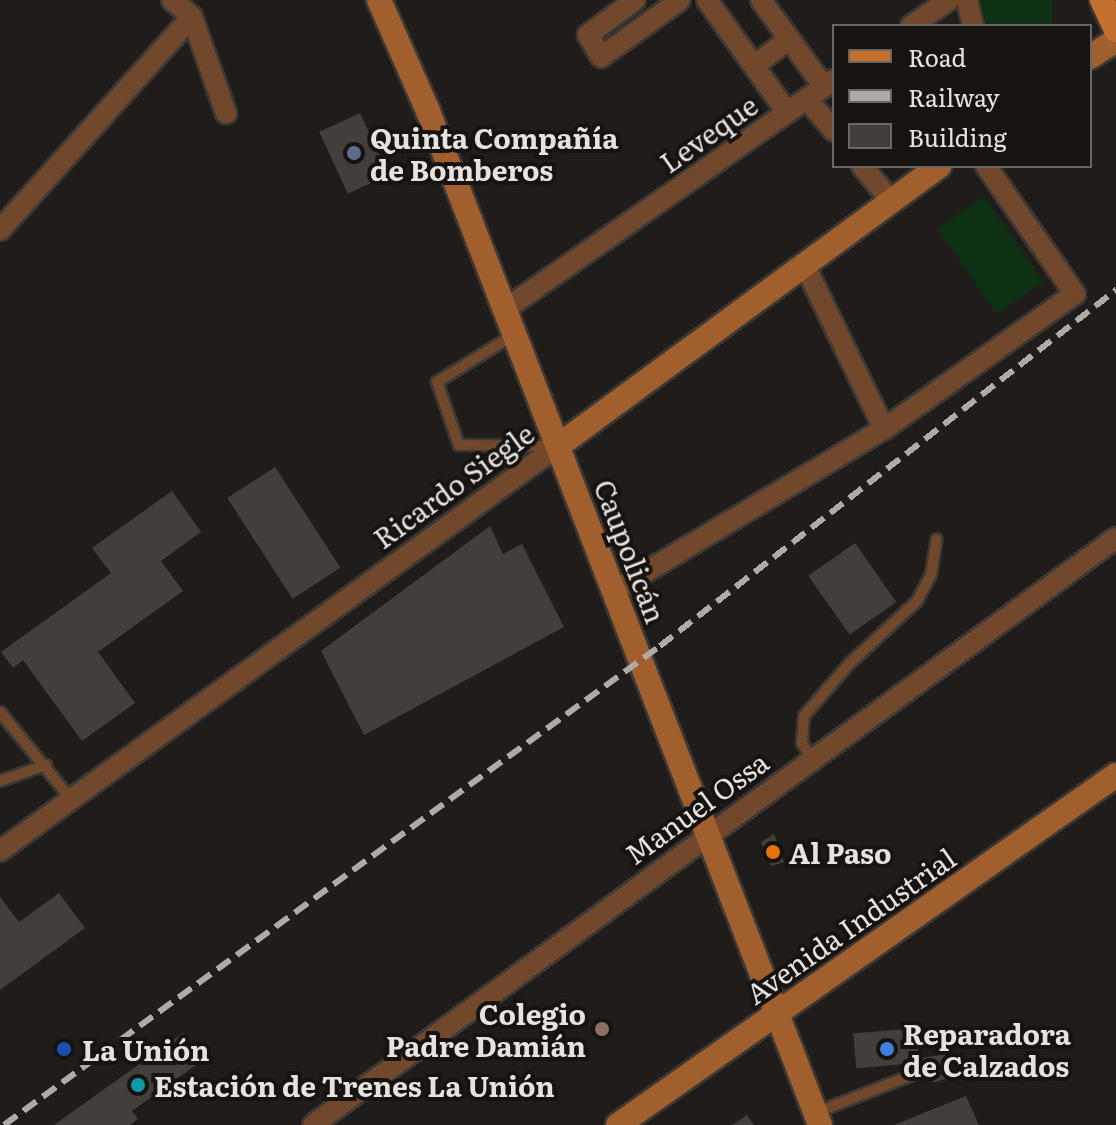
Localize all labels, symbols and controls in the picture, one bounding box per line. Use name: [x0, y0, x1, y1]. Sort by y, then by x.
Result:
legend: [832, 24, 1092, 168]
text: Road: [908, 39, 966, 74]
text: Railway: [908, 79, 1000, 114]
street label: Leveque: [653, 87, 763, 179]
text: Building: [908, 119, 1007, 154]
place label: Quinta Compañía de Bomberos: [370, 120, 618, 186]
marker: Quinta Compañía de Bomberos: [345, 144, 363, 162]
street label: Ricardo Siegle: [366, 416, 540, 554]
street label: Caupolicán: [588, 475, 674, 627]
street label: Manuel Ossa: [618, 744, 774, 870]
place label: Al Paso: [789, 835, 892, 869]
street label: Avenida Industrial: [739, 840, 961, 1010]
marker: Al Paso: [764, 843, 782, 861]
place label: Colegio Padre Damián: [386, 996, 586, 1062]
place label: Reparadora de Calzados: [903, 1016, 1071, 1082]
marker: Colegio Padre Damián: [593, 1020, 611, 1038]
place label: La Unión: [82, 1032, 209, 1066]
marker: La Unión: [53, 1038, 75, 1060]
marker: Reparadora de Calzados: [878, 1040, 896, 1058]
place label: Estación de Trenes La Unión: [154, 1068, 555, 1102]
marker: Estación de Trenes La Unión: [129, 1076, 147, 1094]

